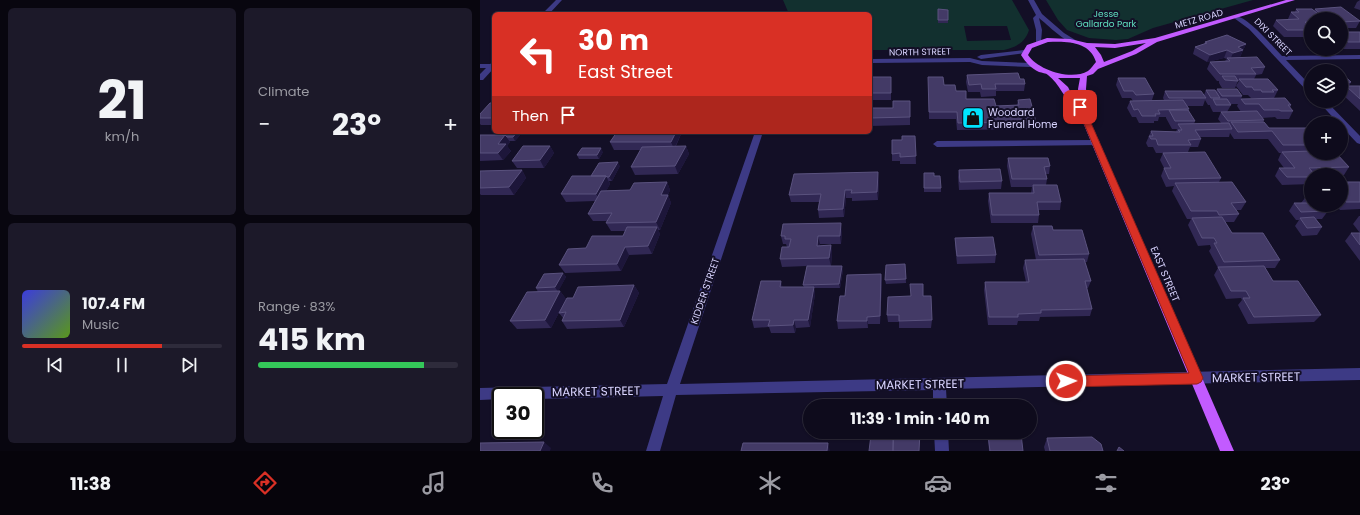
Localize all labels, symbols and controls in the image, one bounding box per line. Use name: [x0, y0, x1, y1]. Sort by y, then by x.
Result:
street label: METZ ROAD: [1174, 6, 1224, 32]
park label: Jesse Gallardo Park: [1076, 8, 1137, 30]
map controls: [1304, 12, 1348, 212]
button: search: [1304, 12, 1348, 56]
street label: DIXI STREET: [1252, 16, 1294, 58]
text: 30 m: [578, 21, 649, 60]
icon: left: [512, 28, 564, 80]
street label: NORTH STREET: [889, 45, 951, 59]
text: East Street: [578, 59, 673, 84]
text: 21: [97, 64, 147, 137]
button: layers: [1304, 64, 1348, 108]
text: Climate: [258, 82, 309, 101]
pin: [1063, 90, 1097, 124]
icon: arrive: [1069, 96, 1091, 118]
text: 23°: [332, 103, 381, 146]
icon: arrive: [557, 104, 579, 126]
text: Then: [512, 105, 549, 126]
shop icon: Woodard Funeral Home: [960, 105, 986, 131]
place label: Woodard Funeral Home: [988, 105, 1057, 132]
text: −: [258, 109, 270, 140]
text: +: [443, 109, 458, 140]
button: +: [1304, 116, 1348, 160]
text: km/h: [105, 127, 139, 146]
button: −: [1304, 168, 1348, 212]
street label: EAST STREET: [1147, 244, 1184, 305]
street label: KIDDER STREET: [687, 255, 724, 326]
text: 107.4 FM: [82, 293, 145, 314]
text: Range · 83%: [258, 297, 335, 316]
text: Music: [82, 315, 119, 334]
text: 415 km: [258, 318, 366, 361]
icon: previous: [44, 354, 66, 376]
icon: pause: [111, 354, 133, 376]
icon: next: [178, 354, 200, 376]
position arrow: [1045, 360, 1087, 402]
street label: MARKET STREET: [1212, 368, 1301, 386]
street label: MARKET STREET: [876, 375, 965, 393]
street label: MARKET STREET: [552, 382, 641, 400]
speed limit sign: 30: [492, 387, 544, 439]
text: 11:39 · 1 min · 140 m: [850, 408, 990, 429]
icon: directions: [251, 469, 279, 497]
icon: music: [420, 469, 448, 497]
icon: phone: [588, 469, 616, 497]
icon: climate: [756, 469, 784, 497]
icon: car: [924, 469, 952, 497]
icon: filters: [1092, 469, 1120, 497]
text: 11:38: [70, 471, 111, 496]
text: 23°: [1260, 471, 1290, 496]

